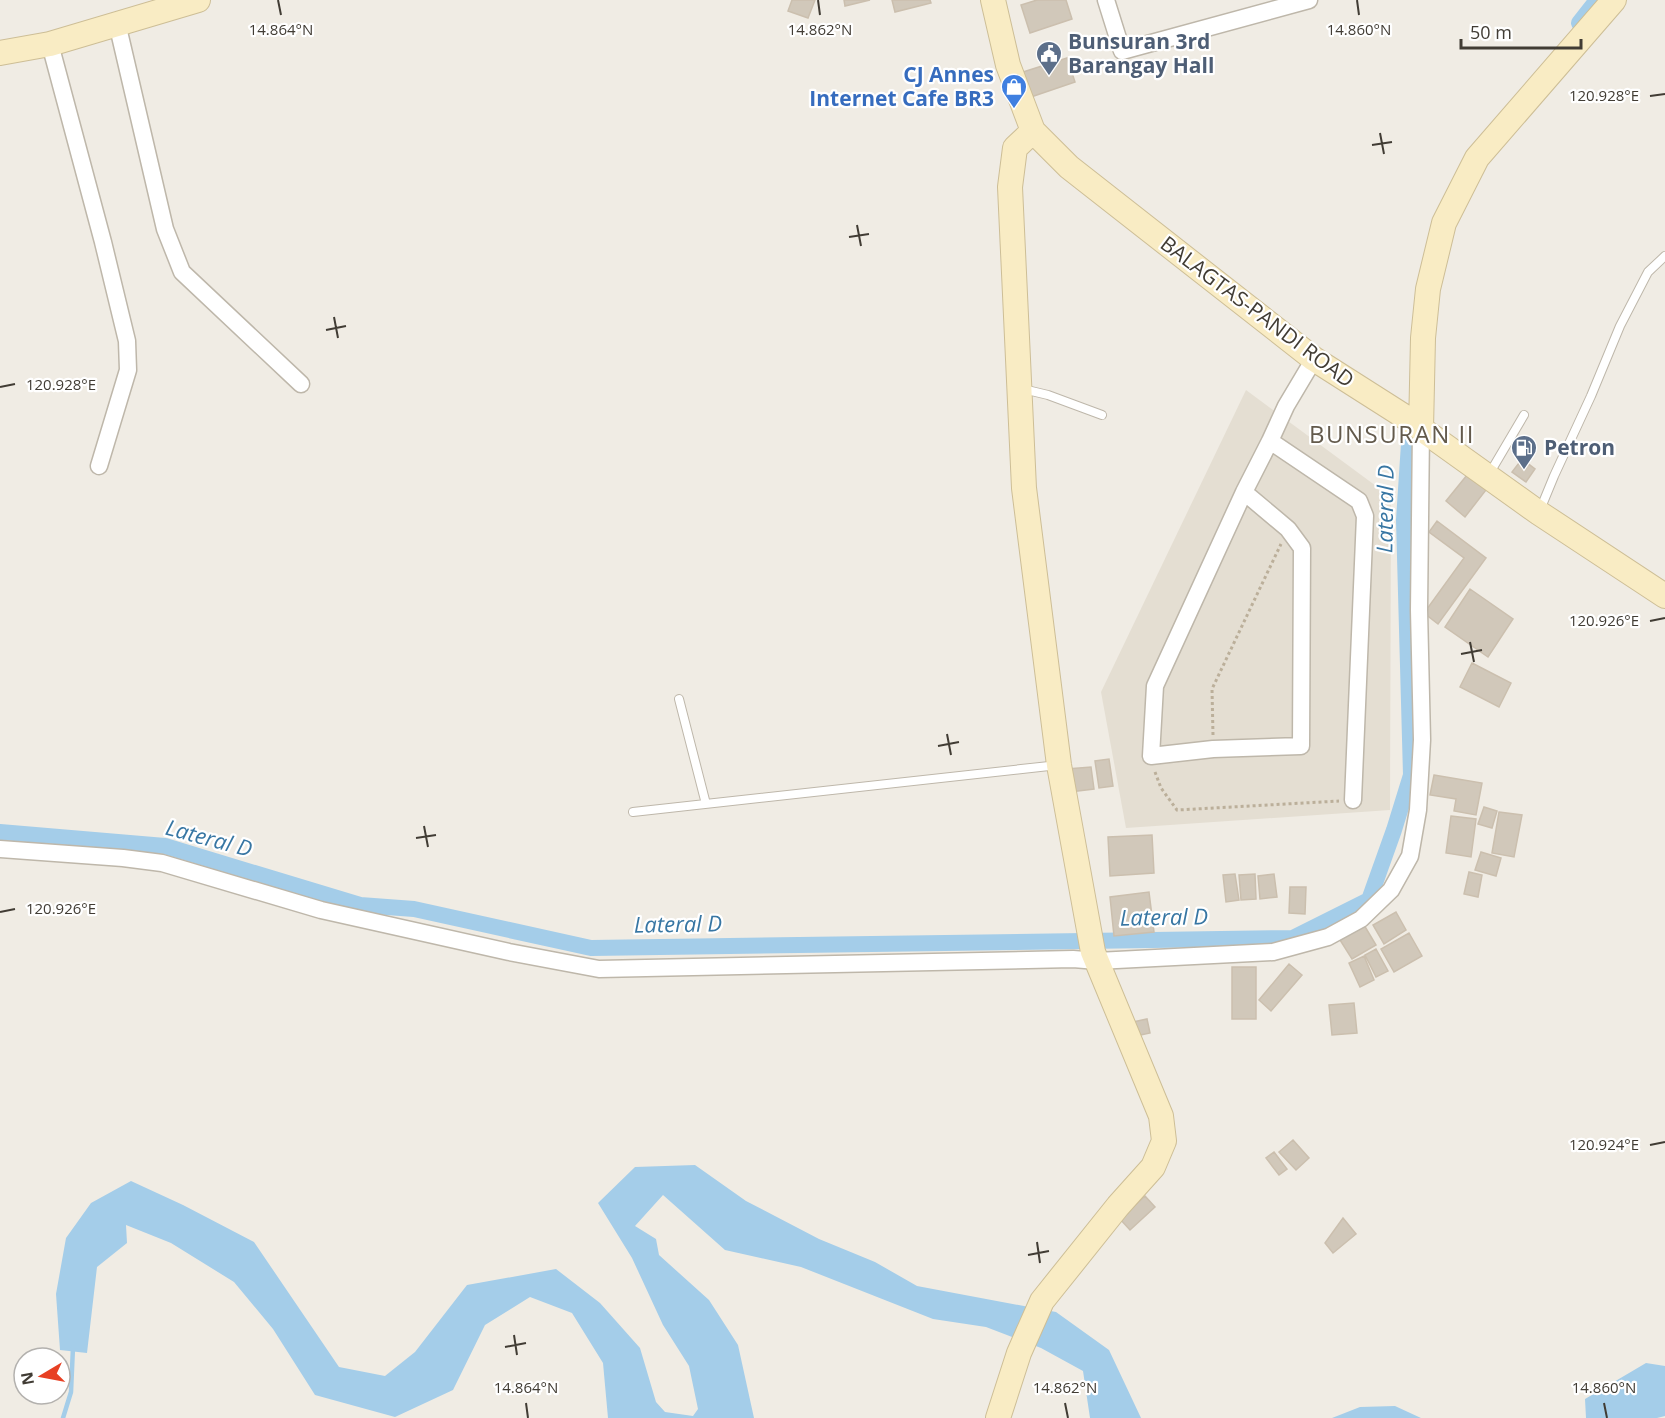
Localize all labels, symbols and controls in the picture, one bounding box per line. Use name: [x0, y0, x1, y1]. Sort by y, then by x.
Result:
scale bar: [1461, 12, 1581, 50]
text: 14.864°N: [249, 19, 313, 39]
text: 14.862°N: [788, 19, 852, 39]
text: 14.860°N: [1327, 19, 1391, 39]
text: 50 m: [1470, 20, 1512, 44]
place label: Bunsuran 3rd Barangay Hall: [1068, 27, 1214, 79]
public building icon: Bunsuran 3rd Barangay Hall: [1034, 39, 1064, 77]
place label: CJ Annes Internet Cafe BR3: [809, 60, 994, 112]
shop icon: CJ Annes Internet Cafe BR3: [999, 72, 1029, 110]
text: 120.928°E: [1569, 85, 1639, 105]
street label: BALAGTAS-PANDI ROAD: [1155, 229, 1360, 393]
text: 120.928°E: [26, 374, 96, 394]
district label: BUNSURAN II: [1309, 417, 1475, 450]
fuel station icon: Petron: [1509, 433, 1539, 471]
place label: Petron: [1544, 433, 1615, 461]
water label: Lateral D: [1368, 465, 1400, 553]
text: 120.926°E: [1569, 610, 1639, 630]
water label: Lateral D: [163, 811, 256, 863]
text: 120.926°E: [26, 898, 96, 918]
water label: Lateral D: [1120, 900, 1208, 932]
water label: Lateral D: [634, 907, 722, 939]
text: 120.924°E: [1569, 1134, 1639, 1154]
north arrow: [12, 1346, 72, 1406]
text: N: [15, 1370, 39, 1387]
text: 14.864°N: [494, 1377, 558, 1397]
text: 14.862°N: [1033, 1377, 1097, 1397]
text: 14.860°N: [1572, 1377, 1636, 1397]

